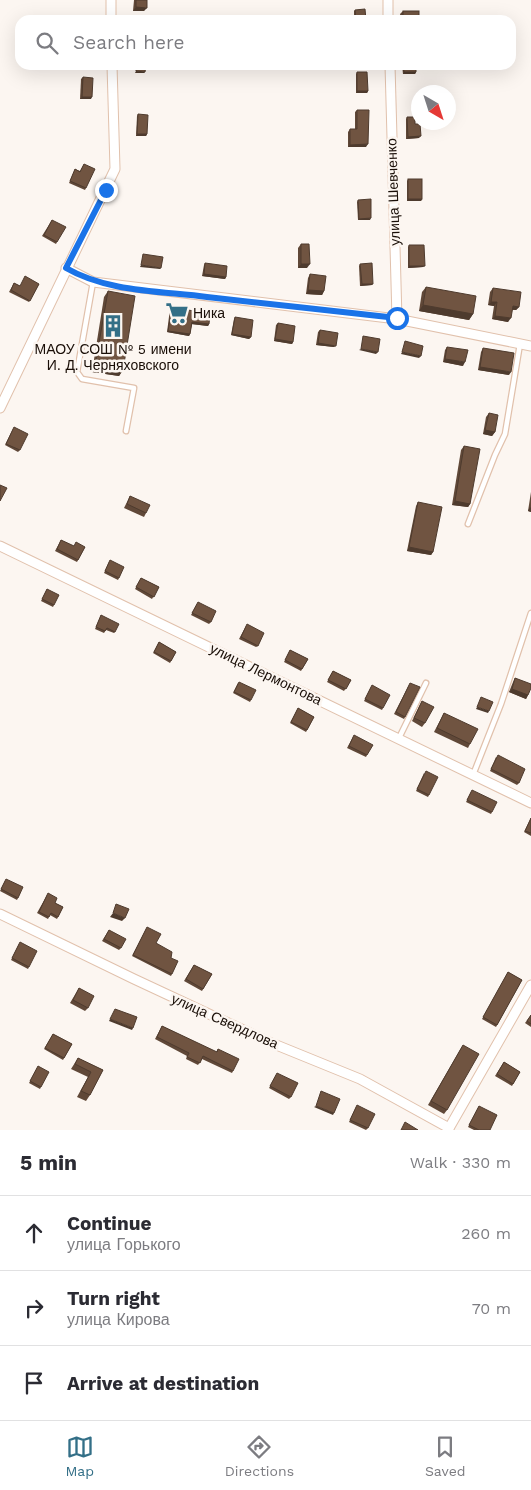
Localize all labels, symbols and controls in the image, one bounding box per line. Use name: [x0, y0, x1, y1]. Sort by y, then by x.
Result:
search box: [15, 15, 516, 70]
icon: search: [33, 29, 61, 57]
text: Search here: [73, 31, 184, 54]
north arrow: [411, 85, 456, 130]
street label: улица Шевченко: [383, 138, 403, 246]
route end: [95, 179, 118, 202]
supermarket icon: Ника: [164, 300, 190, 326]
place label: Ника: [193, 305, 225, 321]
route start: [386, 307, 409, 330]
building icon: МАОУ СОШ № 5 имени И. Д. Черняховского: [100, 313, 126, 339]
place label: МАОУ СОШ № 5 имени И. Д. Черняховского: [34, 341, 192, 373]
street label: улица Лермонтова: [208, 640, 325, 708]
street label: улица Свердлова: [169, 990, 281, 1052]
text: 5 min: [20, 1150, 77, 1175]
text: Walk · 330 m: [410, 1153, 511, 1172]
text: Continue: [67, 1212, 151, 1235]
icon: ahead: [20, 1219, 48, 1247]
text: 260 m: [461, 1224, 511, 1243]
text: улица Горького: [67, 1235, 181, 1254]
text: Turn right: [67, 1287, 160, 1310]
icon: right: [20, 1294, 48, 1322]
text: 70 m: [472, 1299, 511, 1318]
text: улица Кирова: [67, 1310, 170, 1329]
icon: arrive: [20, 1369, 48, 1397]
text: Arrive at destination: [67, 1372, 259, 1395]
tab: Map: [65, 1433, 94, 1479]
tab: Directions: [225, 1433, 294, 1479]
tab: Saved: [425, 1433, 466, 1479]

